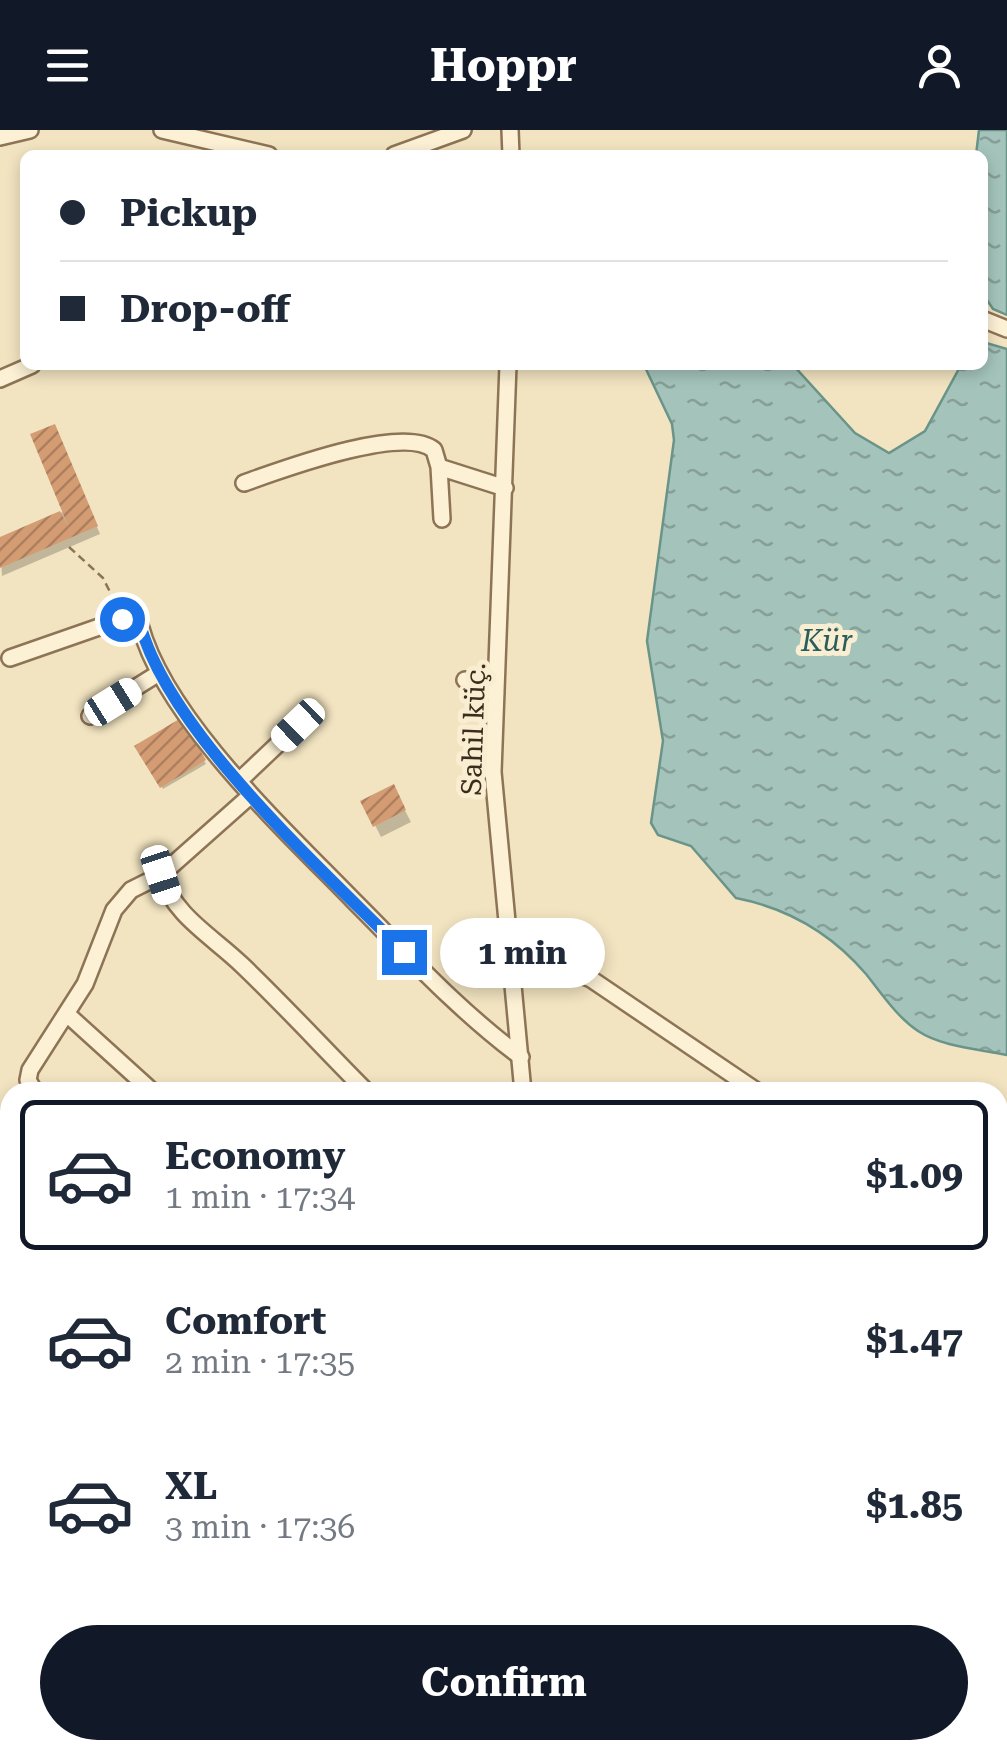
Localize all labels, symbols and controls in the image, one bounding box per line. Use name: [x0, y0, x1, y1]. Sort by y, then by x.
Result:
icon: menu: [40, 38, 95, 93]
icon: person: [912, 38, 967, 93]
text: Hoppr: [430, 39, 577, 92]
text: Pickup: [120, 191, 257, 235]
text: Drop-off: [120, 287, 290, 331]
route start: [100, 597, 145, 642]
water label: Kür: [800, 623, 853, 658]
street label: Sahil küç.: [455, 662, 492, 796]
car: [80, 673, 146, 731]
car: [266, 693, 330, 757]
car: [137, 842, 185, 908]
callout: 1 min: [439, 917, 604, 987]
route end: [382, 930, 427, 975]
text: 1 min: [478, 934, 567, 972]
icon: car: [45, 1130, 135, 1220]
text: Economy: [165, 1134, 345, 1178]
text: $1.09: [866, 1153, 963, 1197]
text: 1 min · 17:34: [165, 1178, 355, 1216]
icon: car: [45, 1295, 135, 1385]
text: Comfort: [165, 1299, 326, 1343]
text: $1.47: [866, 1318, 963, 1362]
text: 2 min · 17:35: [165, 1343, 355, 1381]
icon: car: [45, 1460, 135, 1550]
text: XL: [165, 1464, 217, 1508]
text: $1.85: [866, 1483, 963, 1527]
text: 3 min · 17:36: [165, 1508, 355, 1546]
button: Confirm: [40, 1625, 968, 1740]

